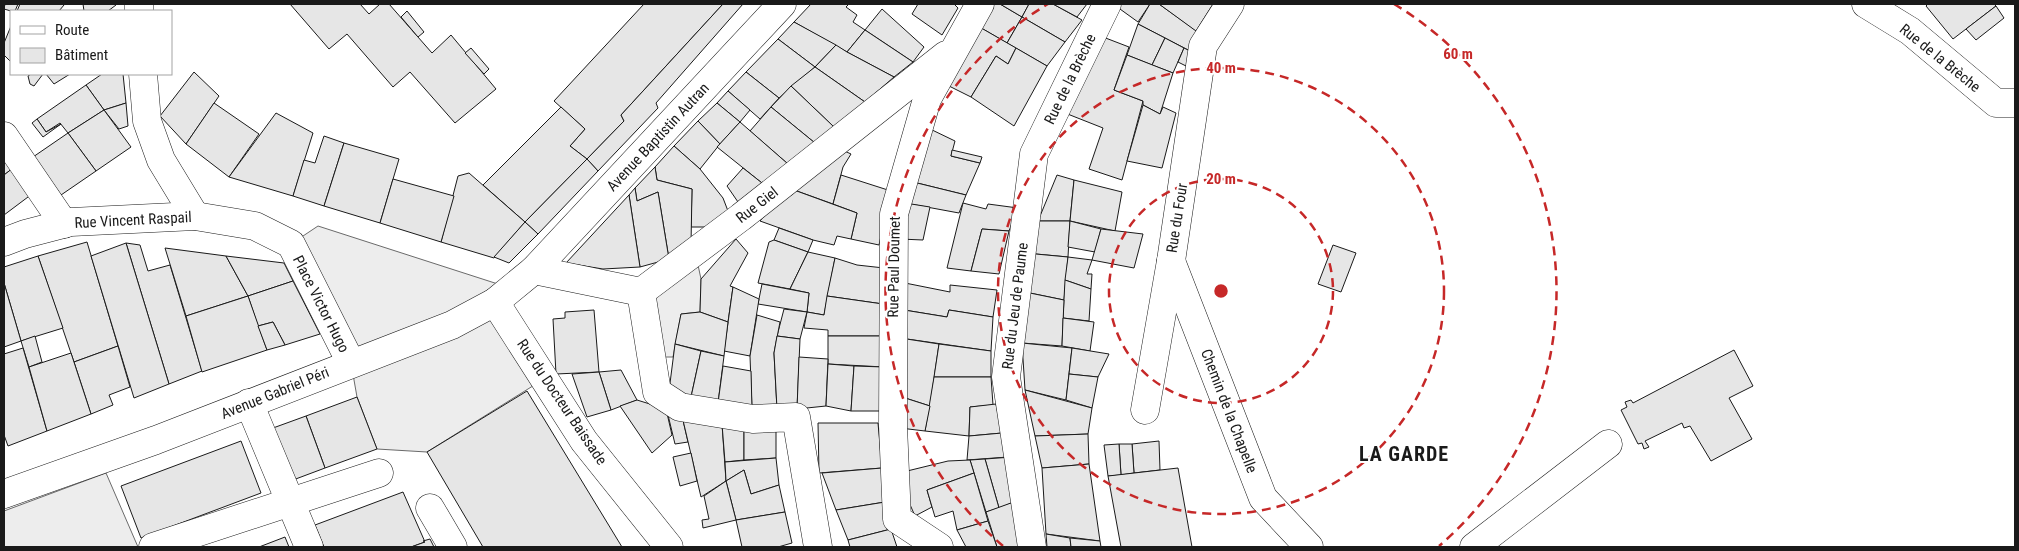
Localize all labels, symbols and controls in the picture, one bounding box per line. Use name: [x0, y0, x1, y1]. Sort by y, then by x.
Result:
legend: [10, 10, 172, 75]
street label: Rue de la Brèche: [1896, 20, 1984, 96]
text: Route: [55, 21, 89, 39]
street label: Rue de la Brèche: [1040, 31, 1100, 127]
text: 60 m: [1443, 45, 1473, 63]
text: Bâtiment: [55, 46, 108, 64]
text: 40 m: [1206, 59, 1236, 77]
street label: Avenue Baptistin Autran: [603, 79, 713, 195]
text: 20 m: [1206, 170, 1236, 188]
street label: Rue du Four: [1163, 181, 1191, 254]
street label: Rue Giel: [732, 183, 782, 227]
street label: Rue Vincent Raspail: [74, 208, 192, 232]
street label: Rue Paul Doumet: [884, 216, 904, 318]
street label: Rue du Jeu de Paume: [998, 242, 1032, 370]
street label: Place Victor Hugo: [289, 252, 353, 356]
centre of rings: [1212, 282, 1230, 300]
street label: Rue du Docteur Baissade: [513, 336, 611, 468]
street label: Chemin de la Chapelle: [1197, 346, 1261, 476]
street label: Avenue Gabriel Péri: [218, 363, 332, 423]
district label: LA GARDE: [1359, 442, 1449, 466]

